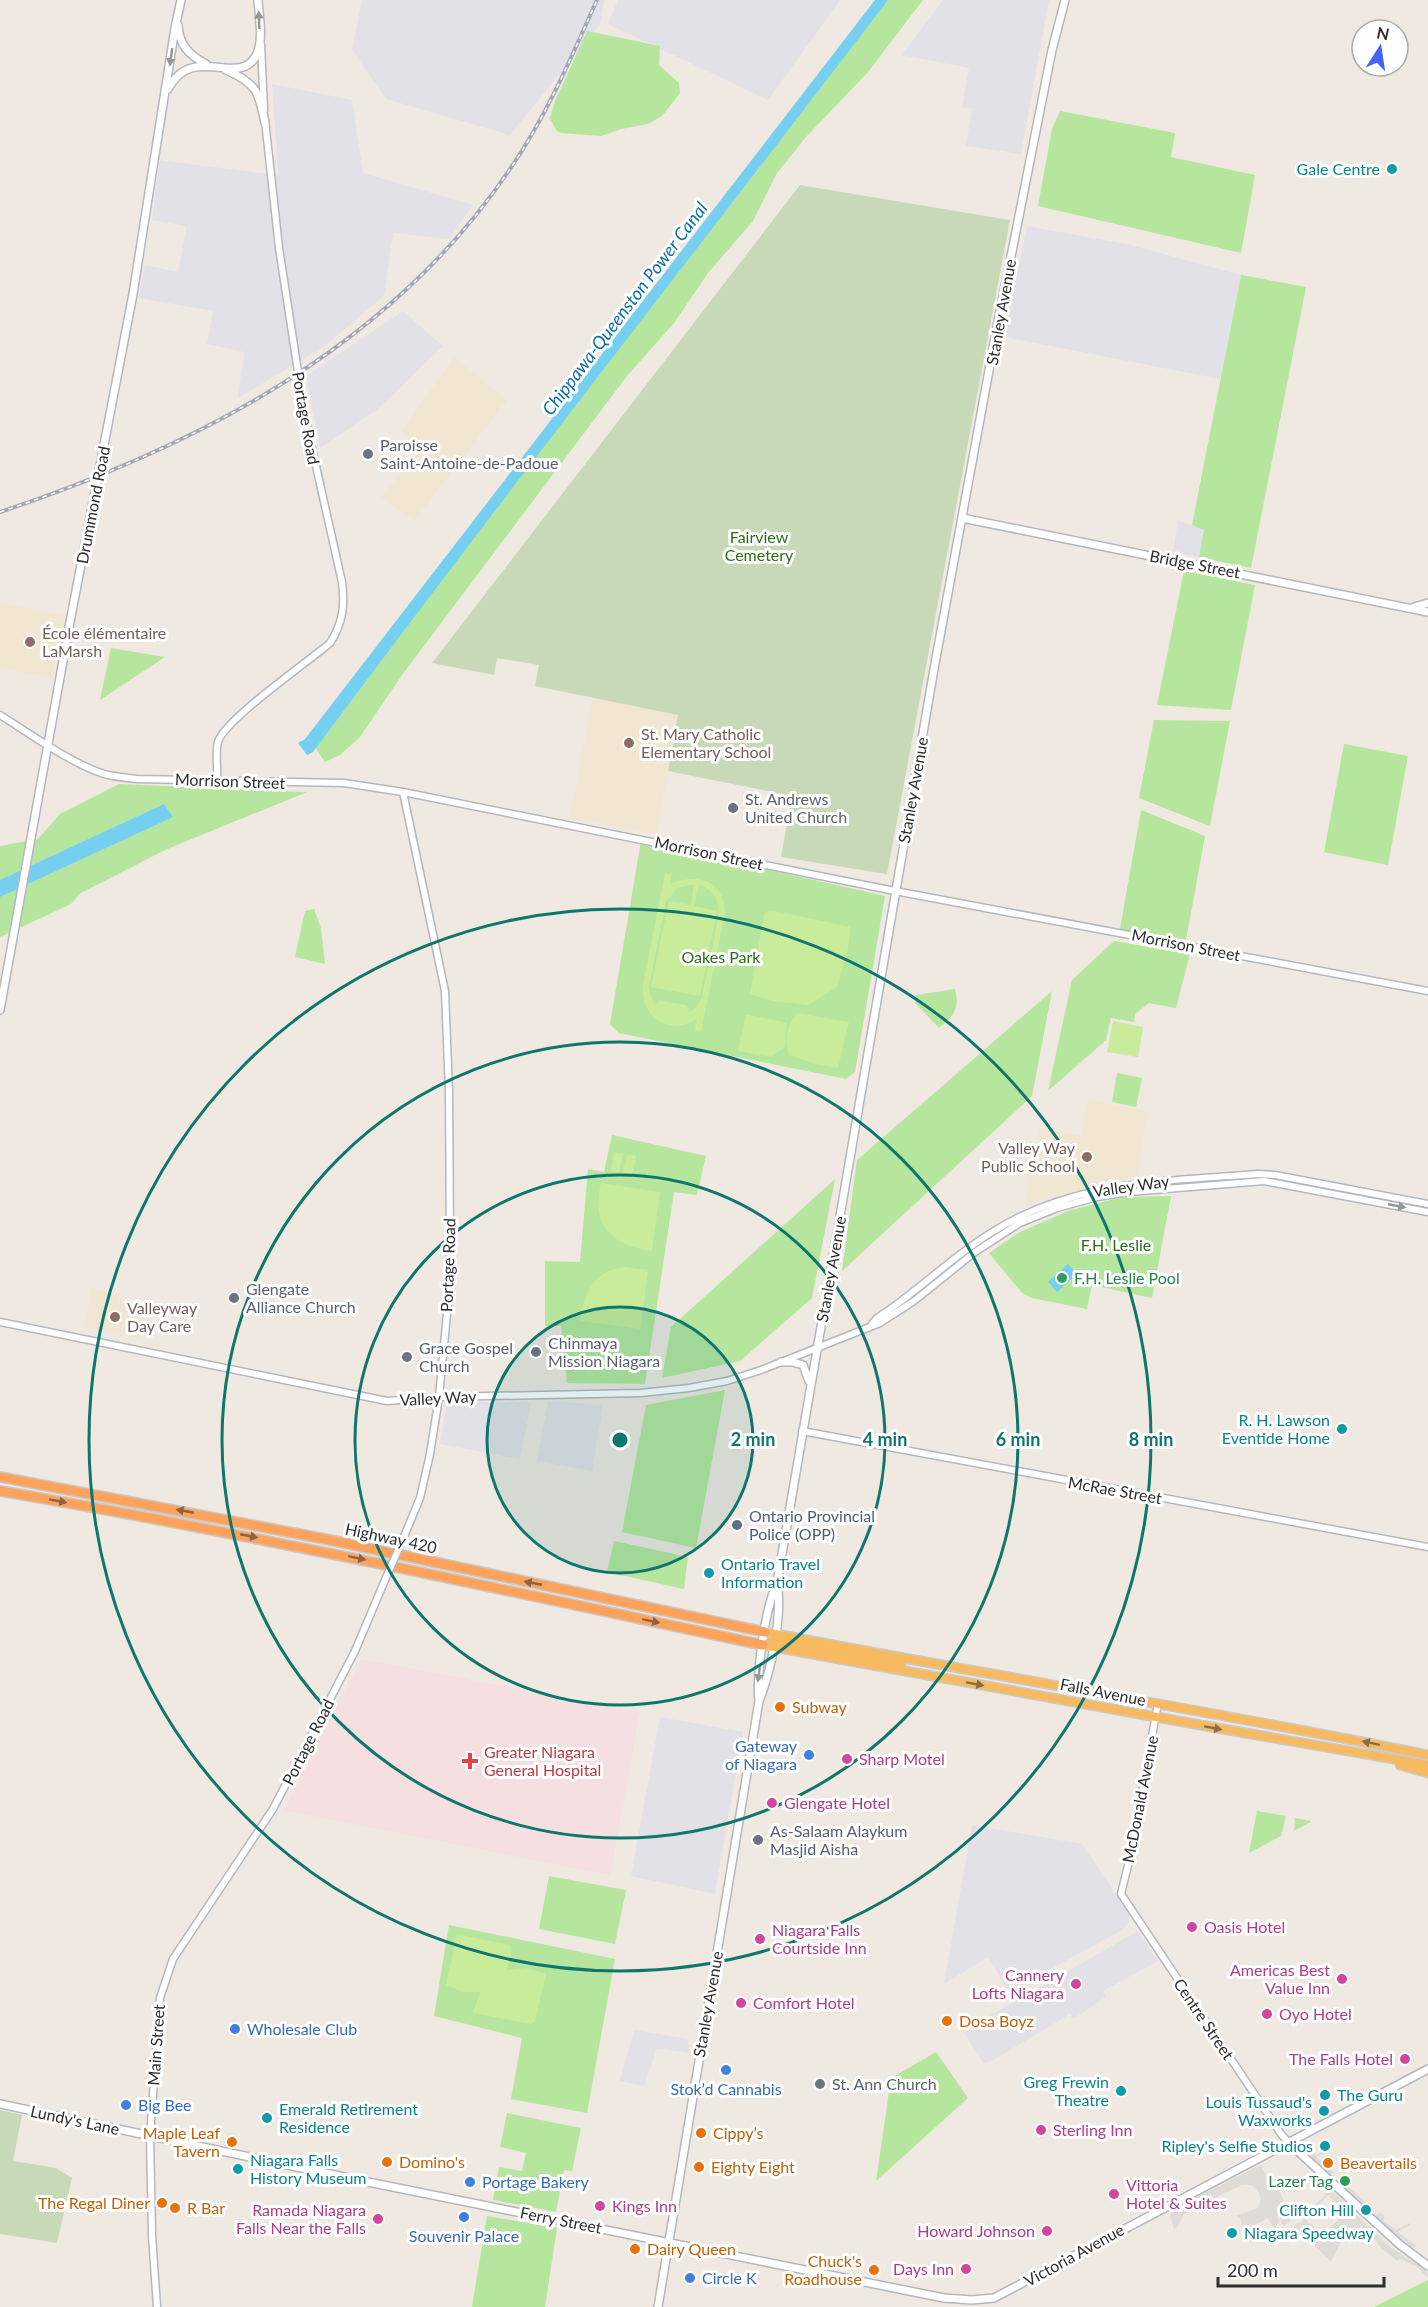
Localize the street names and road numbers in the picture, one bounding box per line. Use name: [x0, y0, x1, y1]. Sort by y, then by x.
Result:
street label: Stanley Avenue: [982, 257, 1019, 366]
street label: Portage Road: [289, 370, 324, 466]
street label: Drummond Road: [72, 444, 113, 565]
street label: Bridge Street: [1148, 545, 1242, 582]
street label: Stanley Avenue: [894, 735, 931, 844]
street label: Morrison Street: [175, 769, 286, 792]
street label: Morrison Street: [653, 832, 765, 873]
street label: Morrison Street: [1130, 925, 1242, 964]
street label: Valley Way: [1092, 1171, 1171, 1200]
street label: Stanley Avenue: [812, 1214, 849, 1323]
street label: Portage Road: [436, 1218, 459, 1312]
street label: Valley Way: [399, 1386, 478, 1409]
street label: McRae Street: [1067, 1472, 1164, 1507]
street label: Highway 420: [344, 1519, 439, 1556]
street label: Falls Avenue: [1059, 1674, 1148, 1709]
street label: Portage Road: [278, 1696, 337, 1788]
street label: McDonald Avenue: [1118, 1734, 1161, 1864]
street label: Stanley Avenue: [689, 1949, 726, 2058]
street label: Centre Street: [1170, 1975, 1239, 2063]
street label: Main Street: [143, 2003, 168, 2086]
street label: Lundy's Lane: [29, 2101, 121, 2138]
street label: Ferry Street: [519, 2202, 604, 2237]
street label: Victoria Avenue: [1021, 2219, 1127, 2290]

